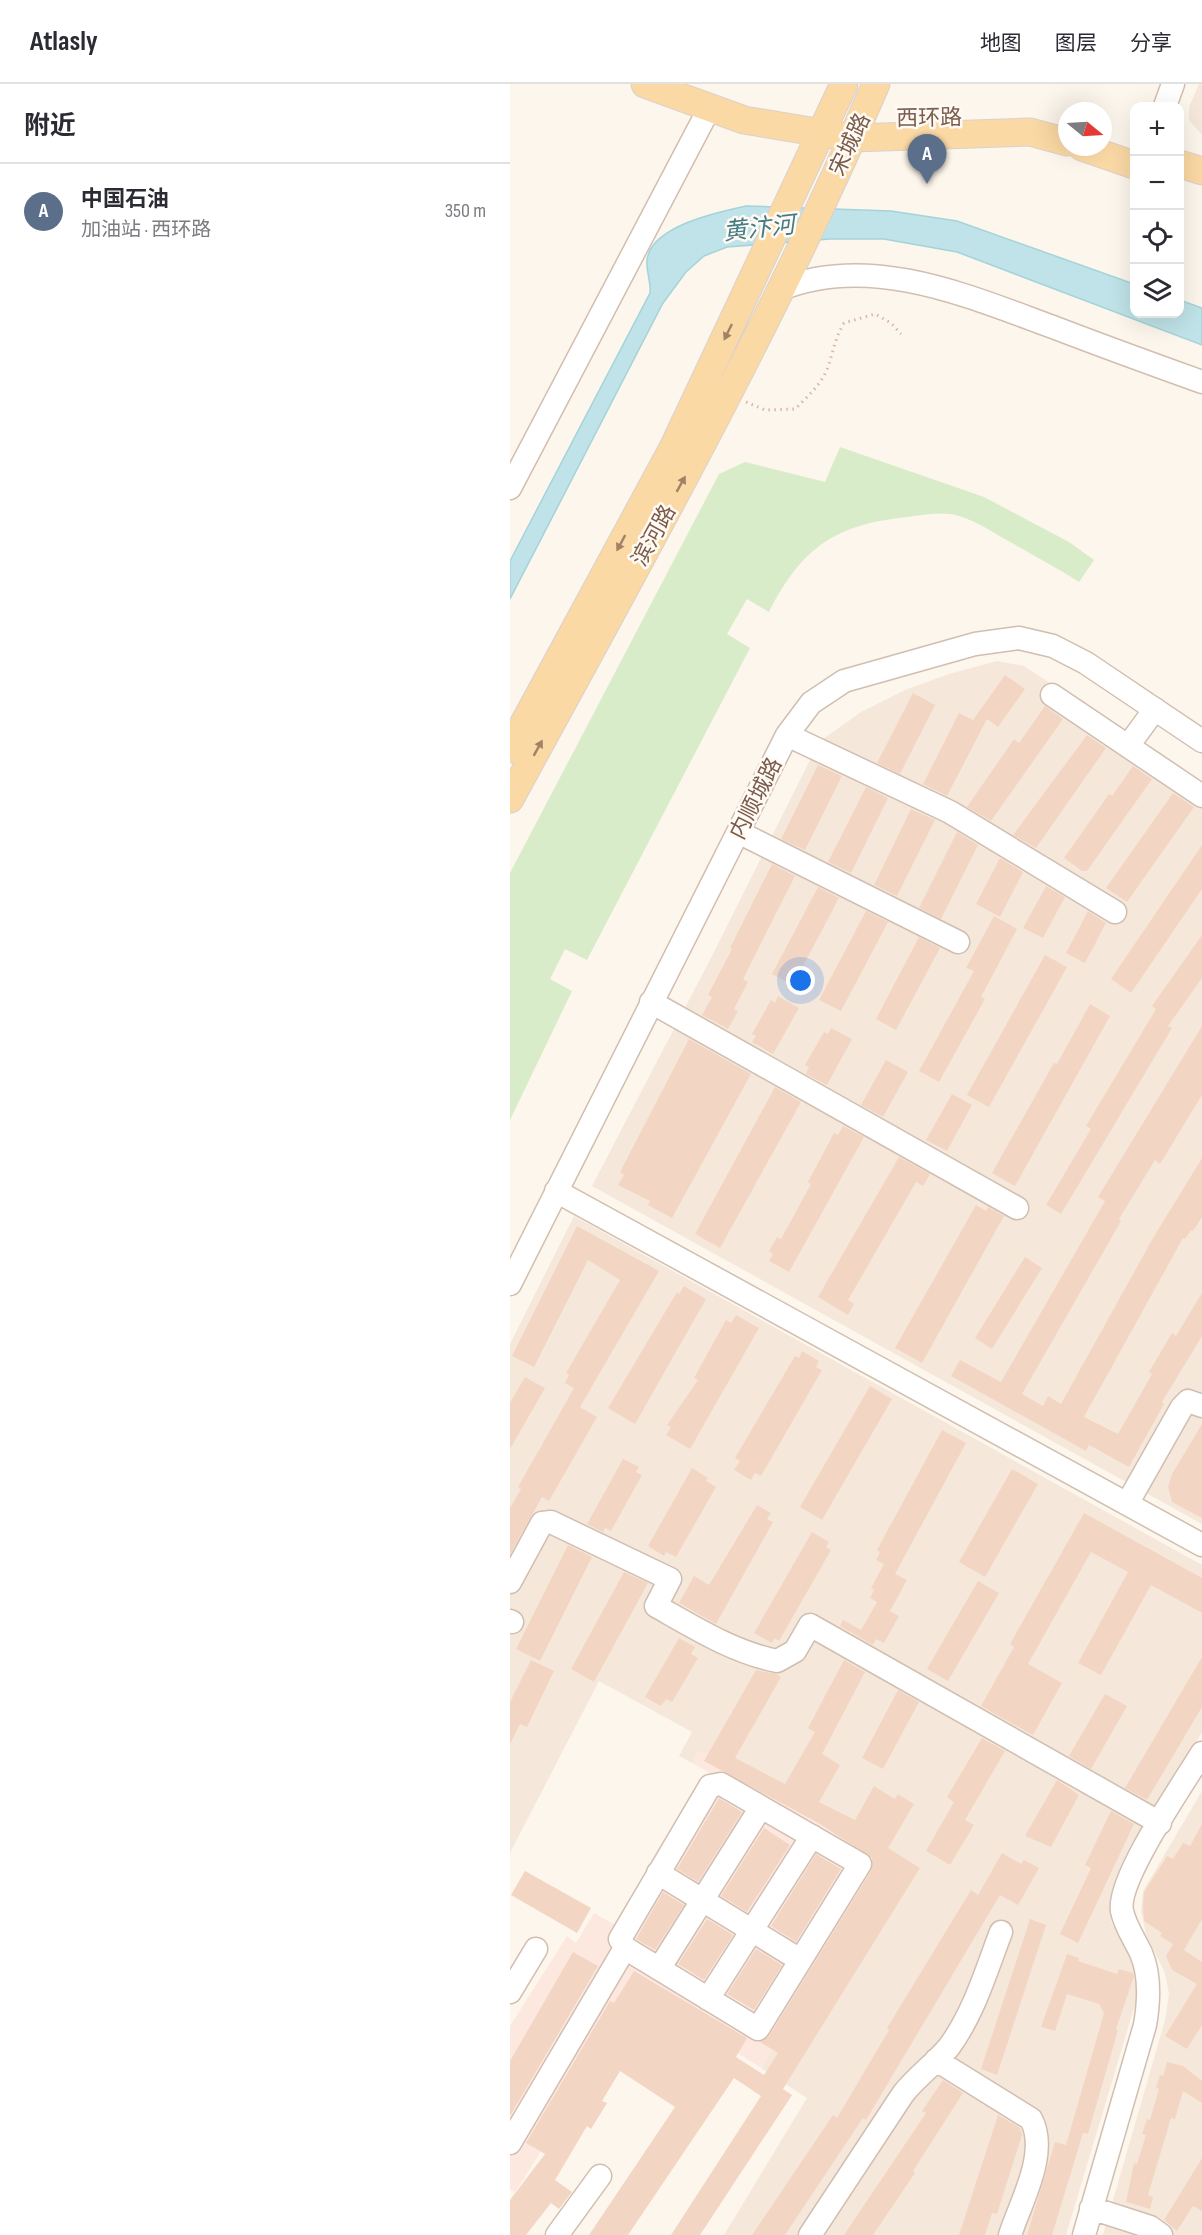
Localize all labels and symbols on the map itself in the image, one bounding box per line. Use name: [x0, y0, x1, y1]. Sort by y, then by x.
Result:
north arrow: [1058, 102, 1112, 156]
street label: 西环路: [896, 104, 962, 133]
street label: 宋城路: [824, 109, 877, 180]
pin: A: [908, 135, 946, 184]
water label: 黄汴河: [722, 210, 800, 247]
one-way arrow: [724, 323, 733, 340]
one-way arrow: [676, 475, 686, 492]
street label: 滨河路: [627, 500, 682, 571]
one-way arrow: [616, 535, 626, 552]
one-way arrow: [533, 739, 543, 756]
street label: 内顺城路: [724, 753, 788, 844]
your location: [786, 966, 815, 995]

